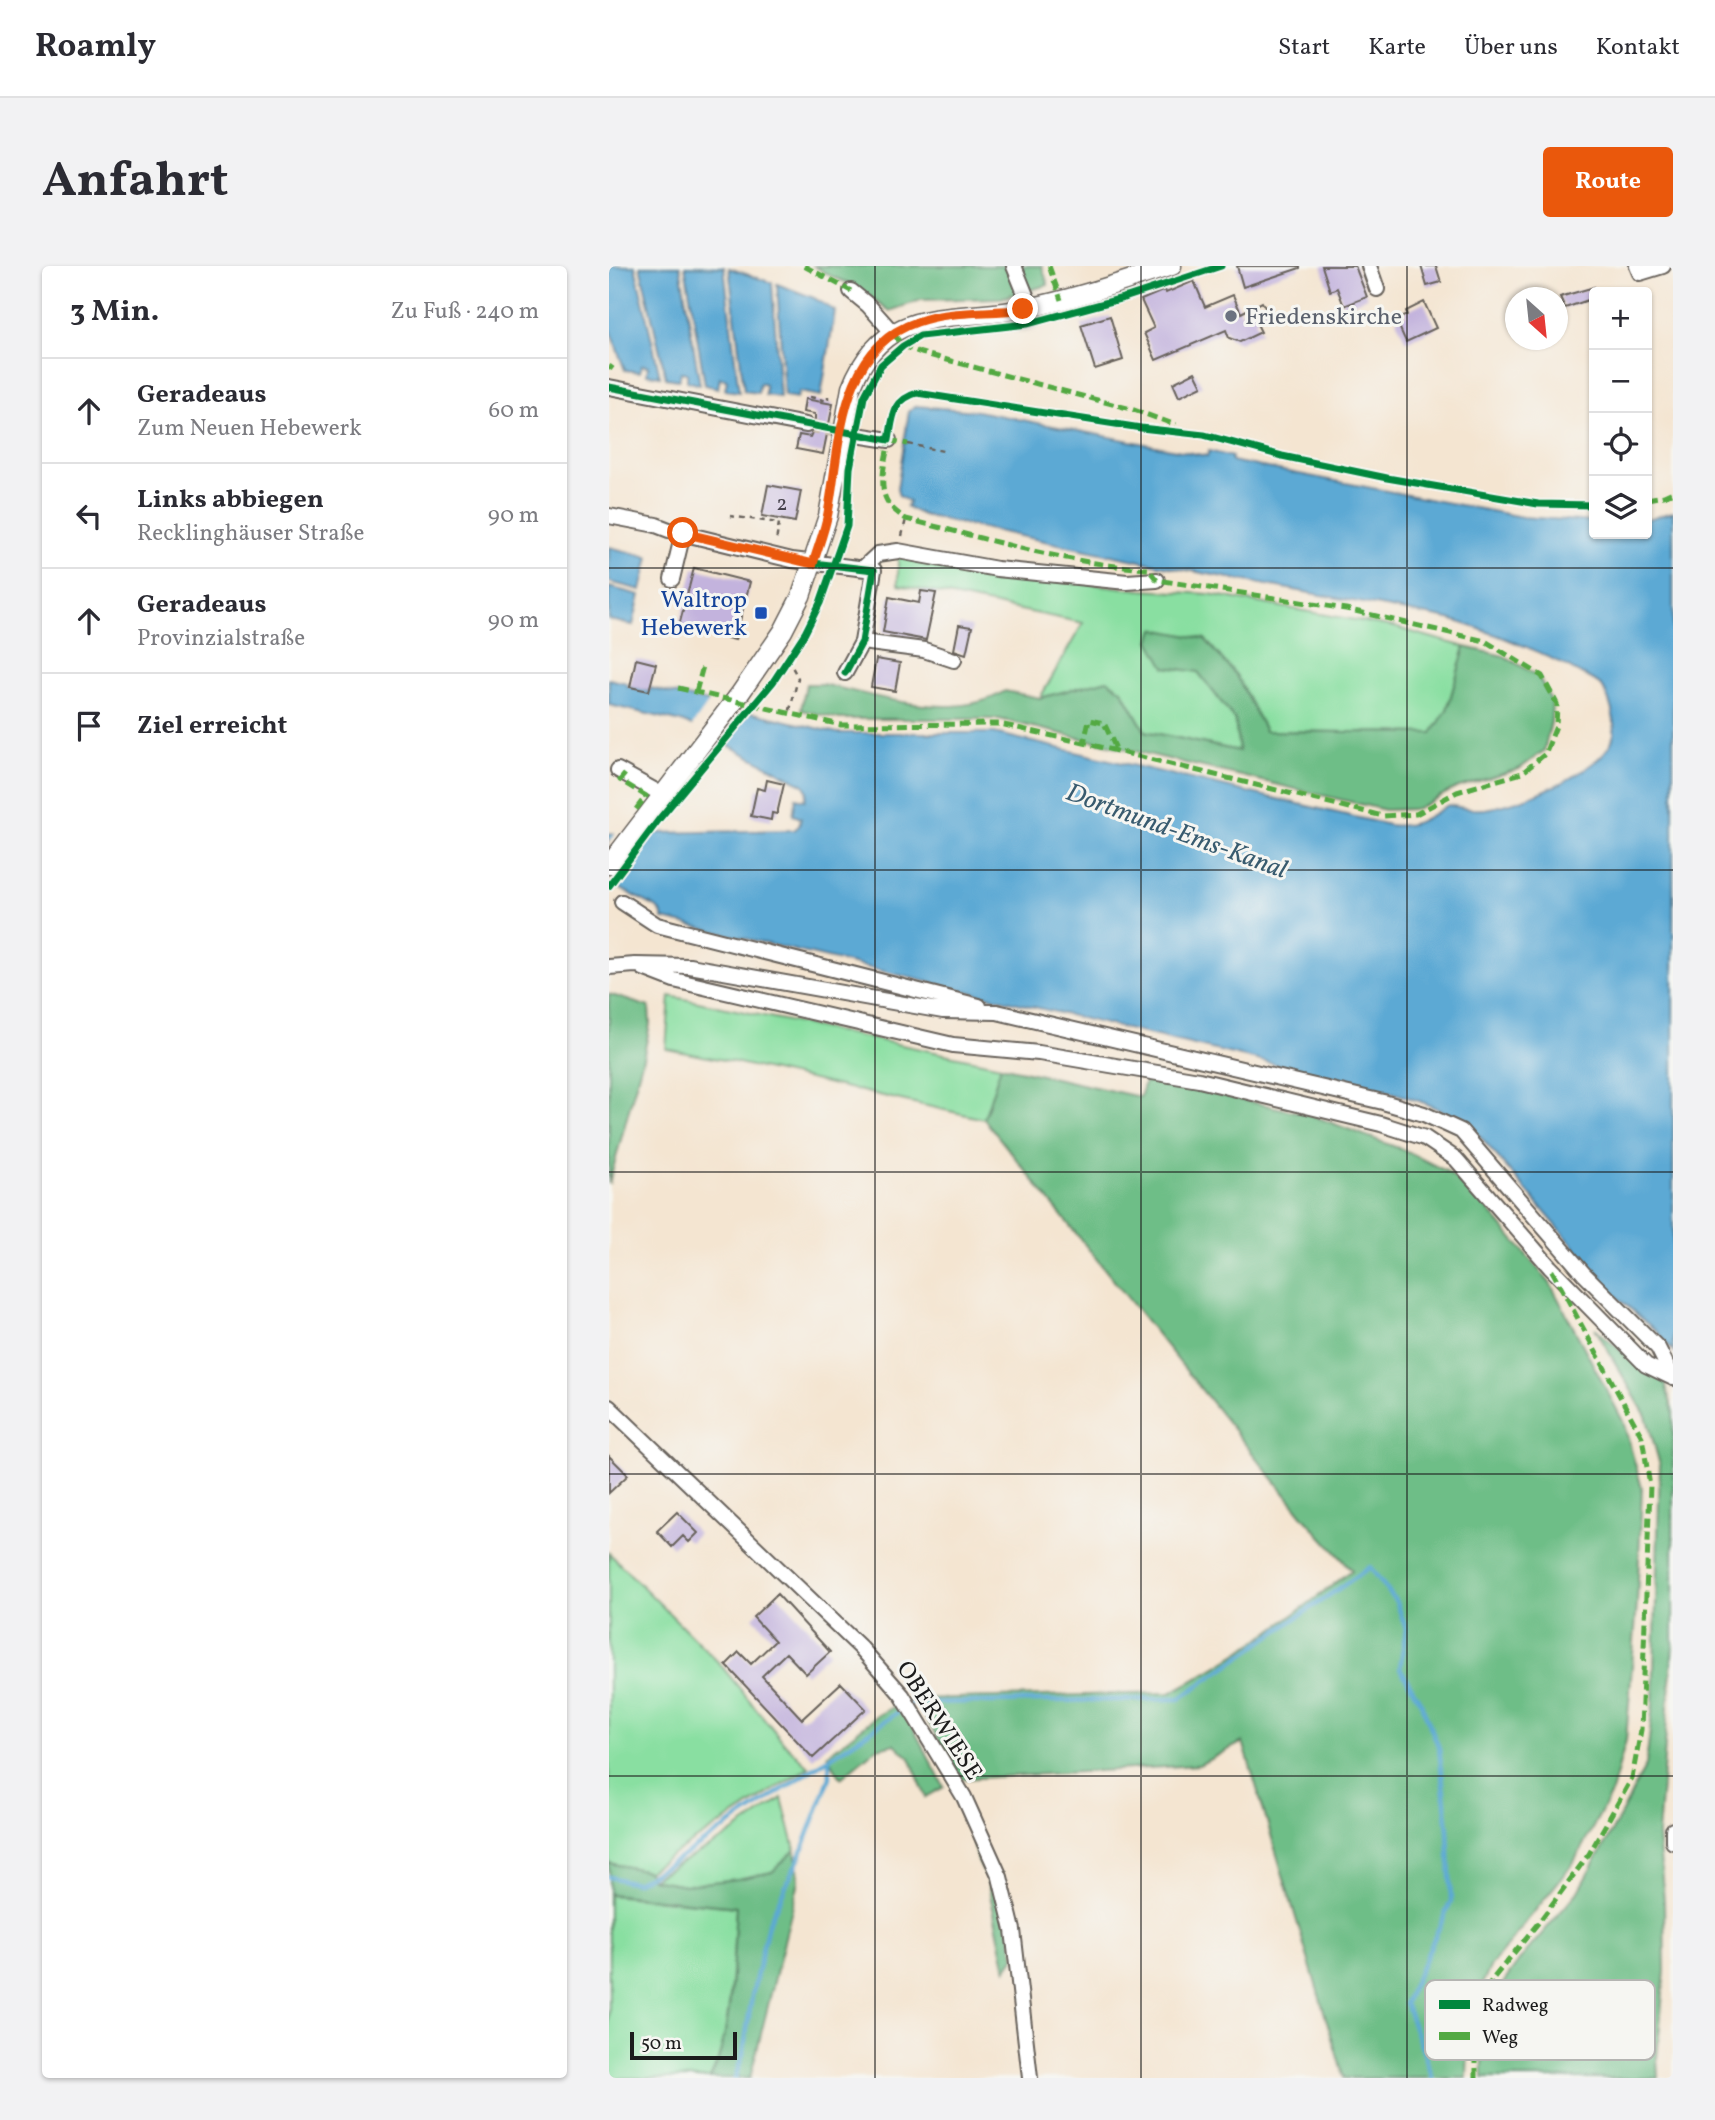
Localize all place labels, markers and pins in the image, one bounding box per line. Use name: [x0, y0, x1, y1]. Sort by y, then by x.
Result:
place label: Friedenskirche: [1245, 301, 1402, 335]
marker: Friedenskirche: [1223, 308, 1239, 324]
place label: Waltrop Hebewerk: [640, 584, 747, 646]
marker: Waltrop Hebewerk: [753, 605, 769, 621]

